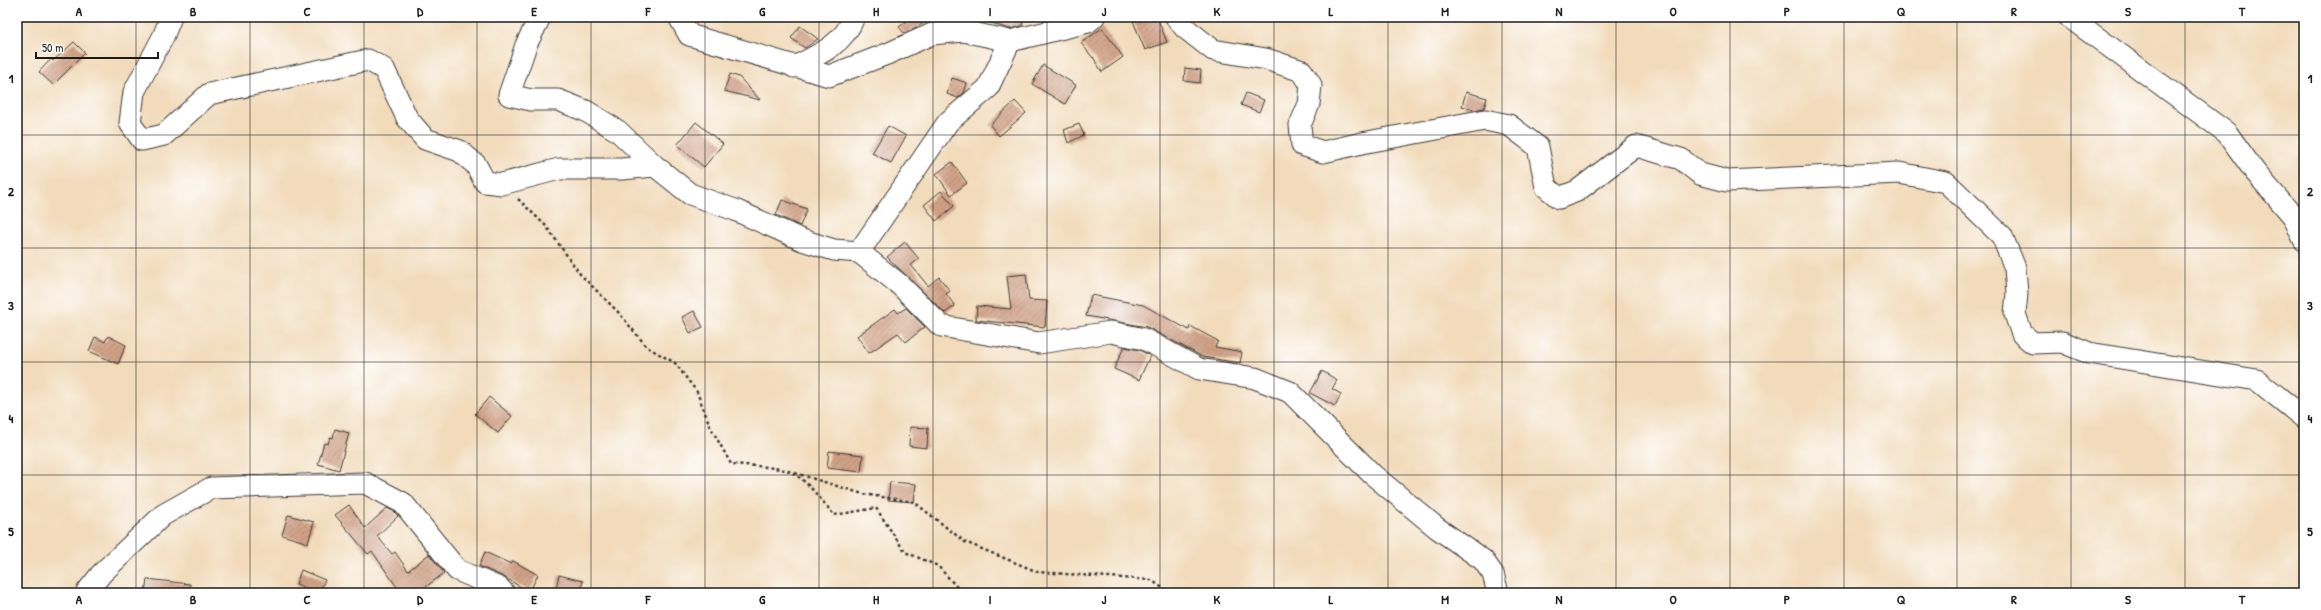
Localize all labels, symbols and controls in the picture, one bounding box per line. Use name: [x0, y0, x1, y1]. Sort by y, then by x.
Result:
text: A: [76, 2, 83, 20]
text: B: [190, 2, 197, 20]
text: C: [303, 2, 311, 20]
text: D: [417, 2, 424, 20]
text: E: [531, 2, 537, 20]
text: F: [645, 2, 652, 20]
text: G: [759, 2, 766, 20]
text: H: [873, 2, 879, 20]
text: I: [988, 2, 992, 20]
text: J: [1102, 2, 1107, 20]
text: K: [1214, 2, 1221, 20]
text: L: [1329, 2, 1334, 20]
text: M: [1441, 2, 1449, 20]
text: N: [1556, 2, 1563, 20]
text: O: [1669, 2, 1677, 20]
text: P: [1784, 2, 1790, 20]
text: Q: [1897, 2, 1906, 20]
text: R: [2011, 2, 2017, 20]
text: S: [2125, 2, 2131, 20]
text: T: [2238, 2, 2246, 20]
scale bar: [36, 34, 158, 60]
text: 50 m: [42, 39, 63, 56]
text: 1: [9, 69, 14, 87]
text: 1: [2308, 69, 2313, 87]
text: 2: [8, 182, 15, 200]
text: 2: [2307, 182, 2314, 200]
text: 3: [8, 296, 14, 314]
text: 3: [2307, 296, 2313, 314]
text: 4: [9, 409, 14, 427]
text: 4: [2308, 409, 2313, 427]
text: 5: [8, 522, 14, 540]
text: 5: [2307, 522, 2313, 540]
text: A: [76, 590, 83, 608]
text: B: [190, 590, 197, 608]
text: C: [303, 590, 311, 608]
text: D: [417, 590, 424, 608]
text: E: [531, 590, 537, 608]
text: F: [645, 590, 652, 608]
text: G: [759, 590, 766, 608]
text: H: [873, 590, 879, 608]
text: I: [988, 590, 992, 608]
text: J: [1102, 590, 1107, 608]
text: K: [1214, 590, 1221, 608]
text: L: [1329, 590, 1334, 608]
text: M: [1441, 590, 1449, 608]
text: N: [1556, 590, 1563, 608]
text: O: [1669, 590, 1677, 608]
text: P: [1784, 590, 1790, 608]
text: Q: [1897, 590, 1906, 608]
text: R: [2011, 590, 2017, 608]
text: S: [2125, 590, 2131, 608]
text: T: [2238, 590, 2246, 608]

